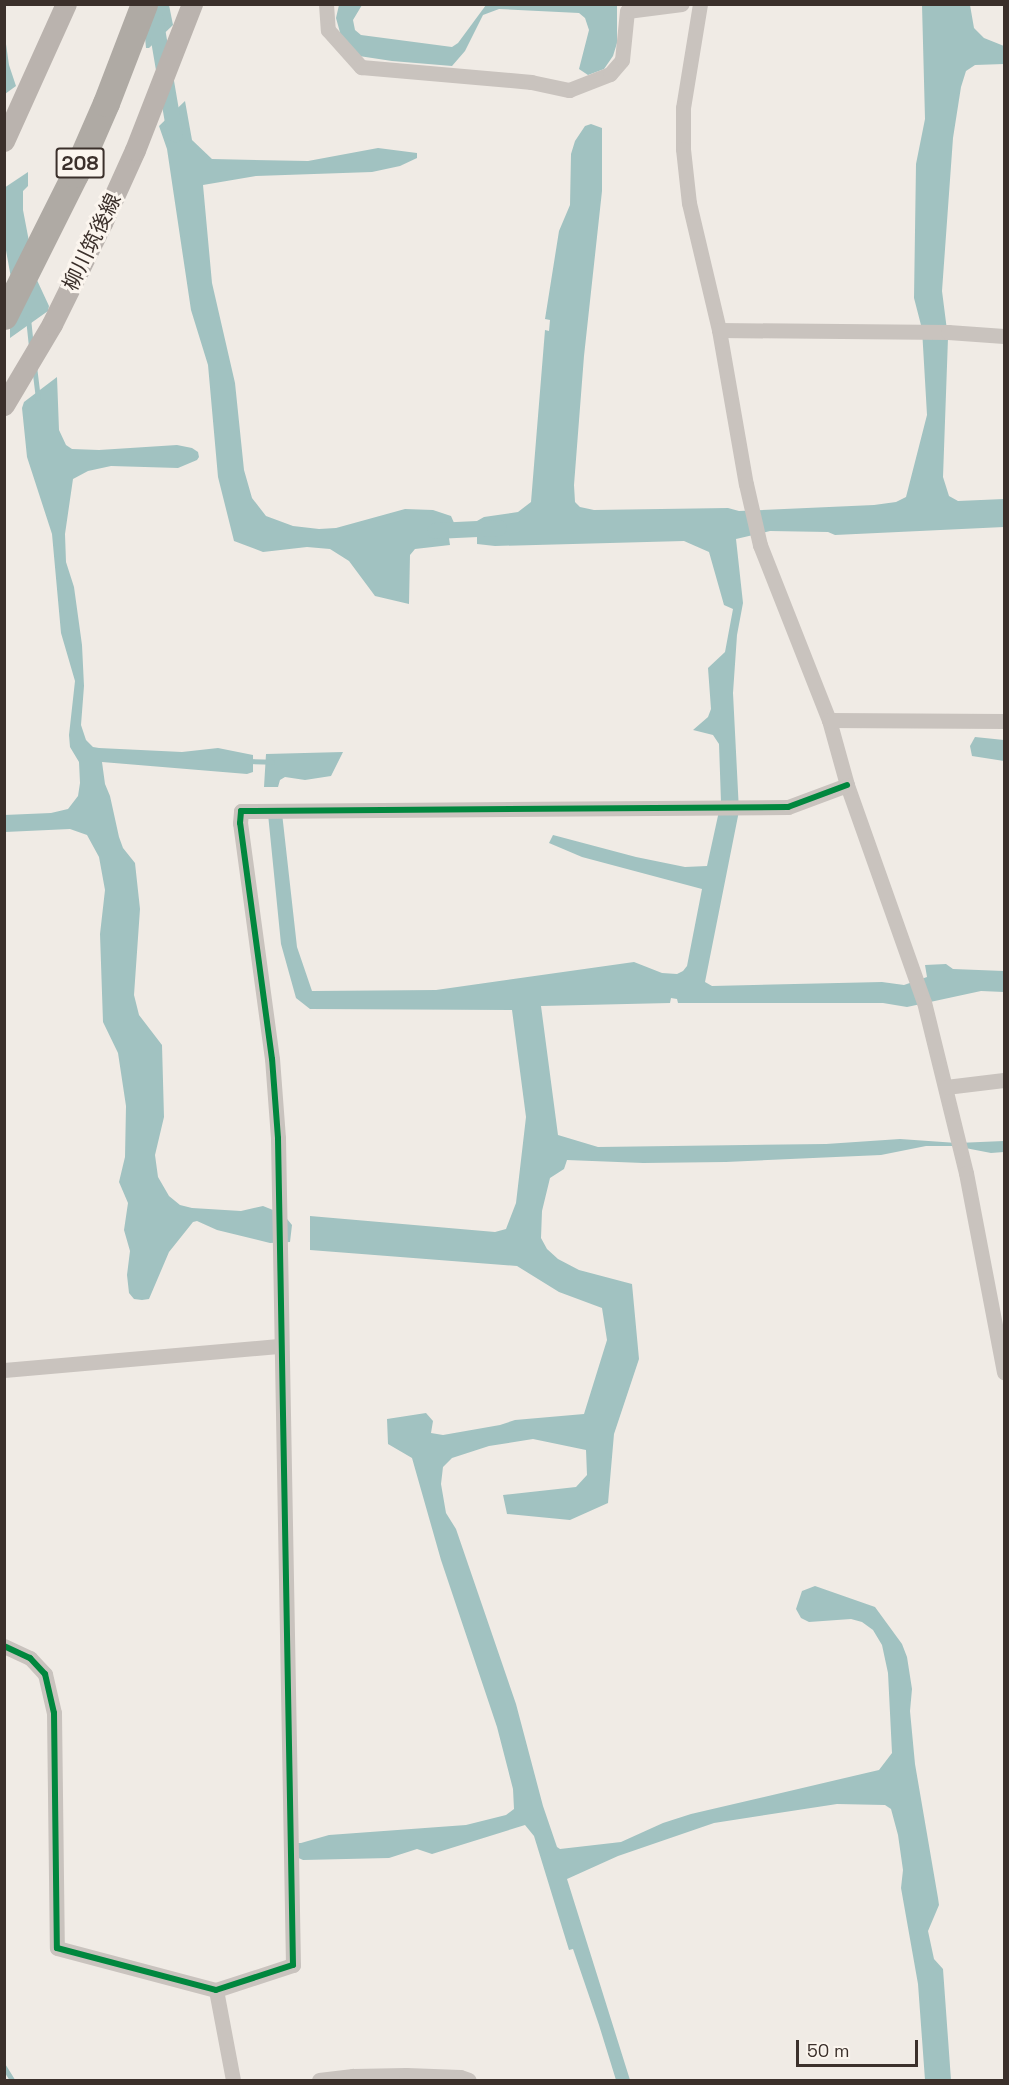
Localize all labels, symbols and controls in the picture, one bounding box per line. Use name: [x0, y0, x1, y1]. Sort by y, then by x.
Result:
road number: 208: [54, 146, 106, 180]
street label: 柳川筑後線: [58, 189, 126, 295]
scale bar: [799, 2028, 920, 2066]
text: 50 m: [807, 2039, 849, 2062]

